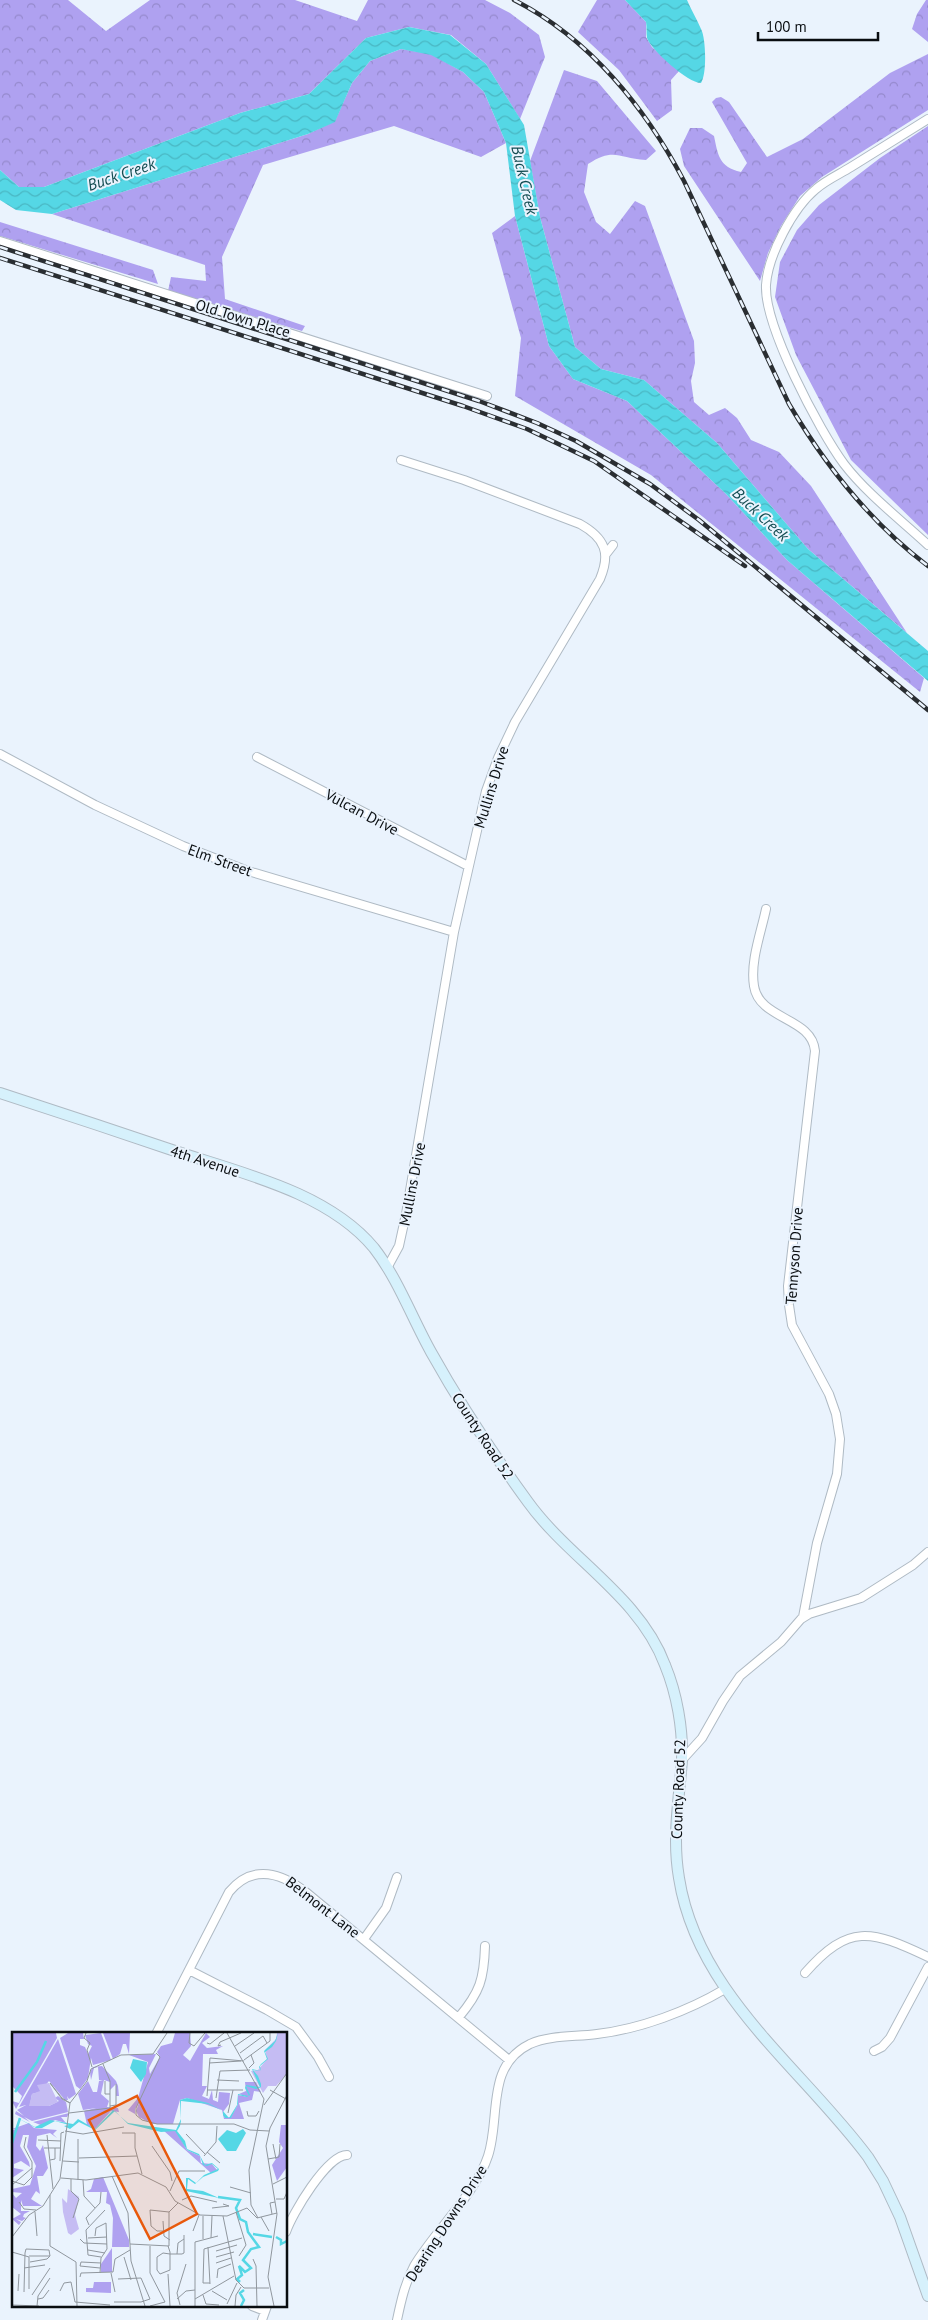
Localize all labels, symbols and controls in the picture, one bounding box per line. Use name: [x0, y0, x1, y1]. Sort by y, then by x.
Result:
scale bar: [758, 10, 878, 42]
text: 100 m: [766, 17, 807, 36]
water label: Buck Creek: [507, 144, 543, 217]
water label: Buck Creek: [85, 153, 158, 195]
street label: Old Town Place: [193, 295, 293, 341]
water label: Buck Creek: [728, 483, 794, 546]
street label: Mullins Drive: [470, 744, 512, 830]
street label: Vulcan Drive: [321, 784, 402, 839]
street label: Elm Street: [185, 840, 255, 880]
street label: 4th Avenue: [168, 1141, 242, 1181]
street label: Mullins Drive: [395, 1141, 429, 1227]
street label: Tennyson Drive: [781, 1207, 807, 1305]
street label: County Road 52: [448, 1389, 518, 1483]
street label: County Road 52: [667, 1739, 689, 1839]
street label: Belmont Lane: [282, 1872, 364, 1942]
inset map: [12, 2032, 288, 2308]
street label: Dearing Downs Drive: [401, 2161, 491, 2285]

